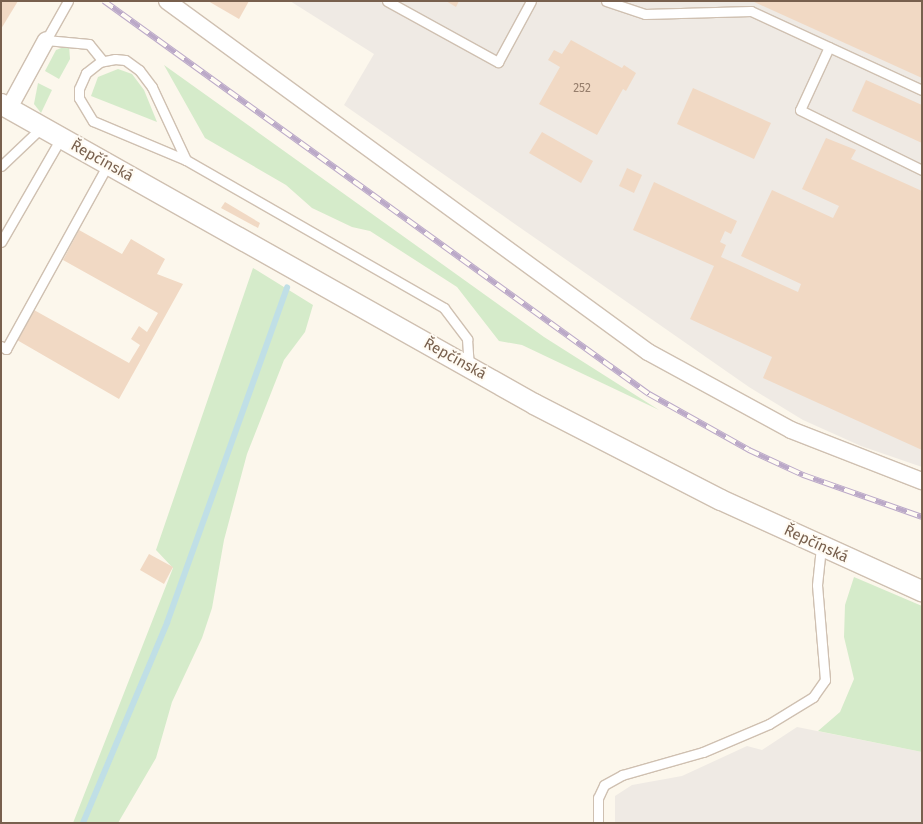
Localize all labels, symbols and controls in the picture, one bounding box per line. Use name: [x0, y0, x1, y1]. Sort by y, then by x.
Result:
house number: 252: [573, 82, 591, 96]
street label: Řepčínská: [68, 136, 136, 186]
street label: Řepčínská: [421, 334, 489, 384]
street label: Řepčínská: [781, 521, 851, 567]

